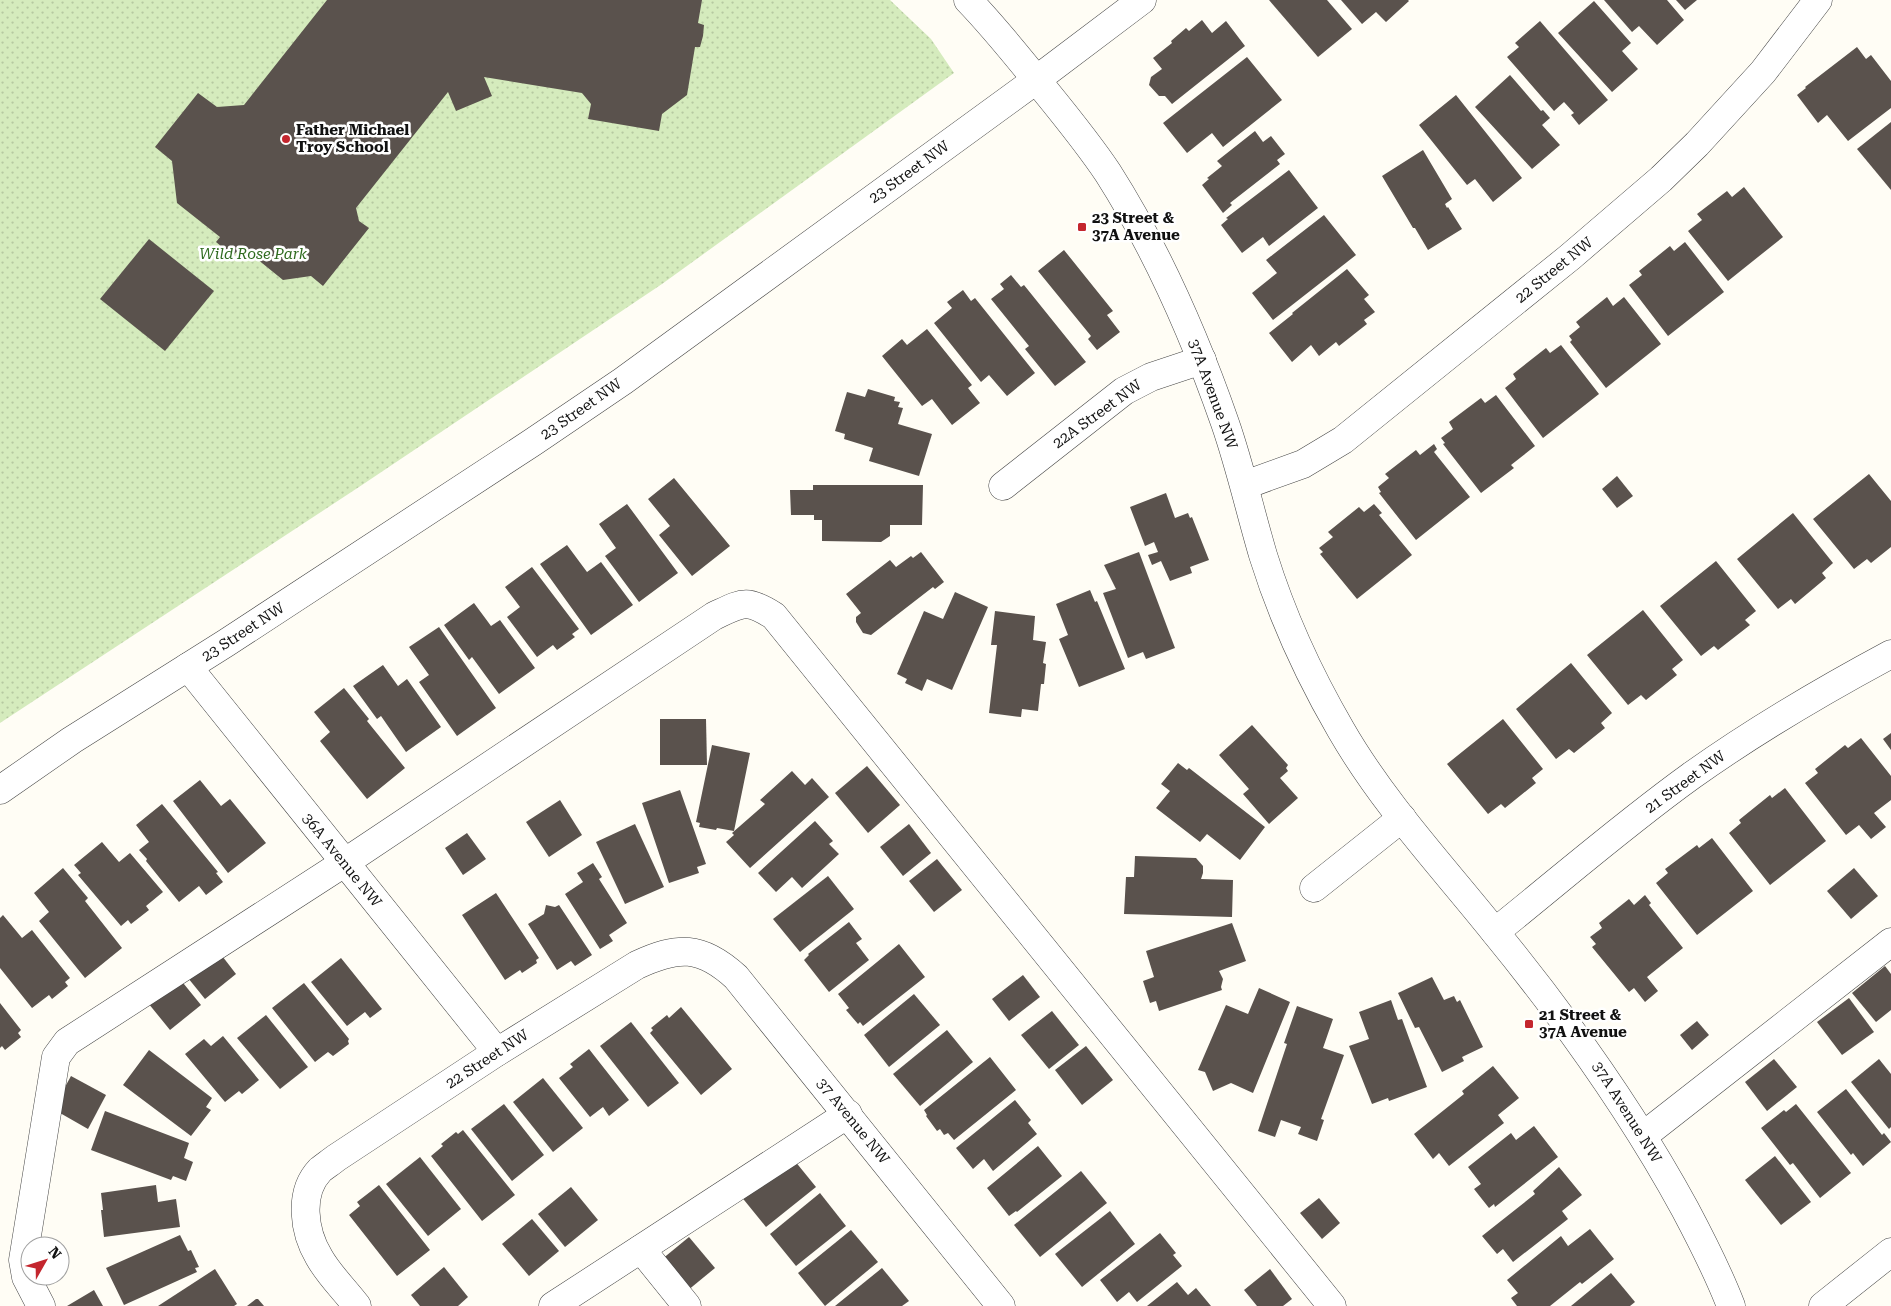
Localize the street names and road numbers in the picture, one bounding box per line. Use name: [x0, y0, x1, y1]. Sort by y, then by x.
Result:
street label: 23 Street NW: [865, 136, 953, 207]
street label: 22 Street NW: [1512, 233, 1597, 307]
street label: 37A Avenue NW: [1185, 336, 1242, 452]
street label: 23 Street NW: [537, 374, 626, 444]
street label: 22A Street NW: [1049, 375, 1145, 452]
street label: 23 Street NW: [198, 598, 288, 665]
street label: 21 Street NW: [1641, 746, 1729, 817]
street label: 36A Avenue NW: [299, 809, 386, 911]
street label: 22 Street NW: [442, 1025, 532, 1092]
street label: 37A Avenue NW: [1589, 1058, 1666, 1167]
street label: 37 Avenue NW: [813, 1074, 894, 1168]

